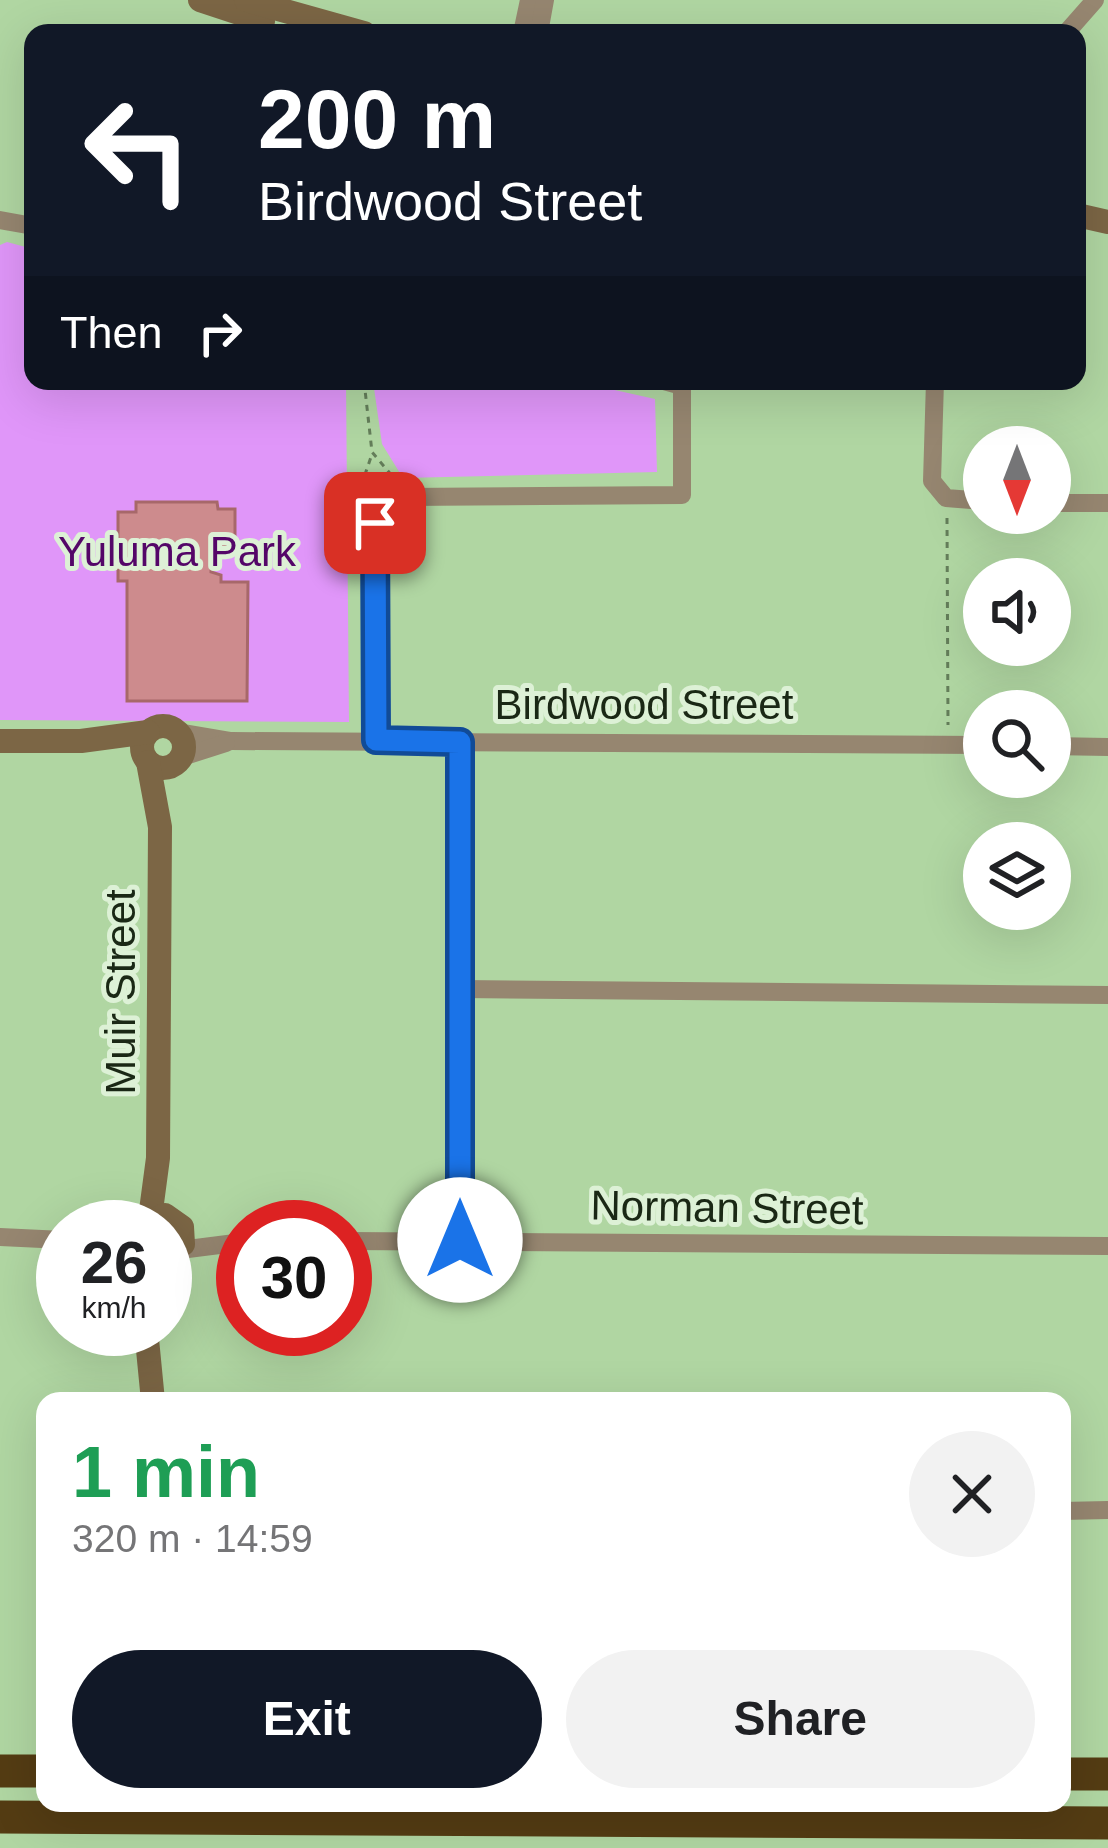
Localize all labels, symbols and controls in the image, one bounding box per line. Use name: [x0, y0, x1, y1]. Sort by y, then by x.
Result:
icon: left: [60, 72, 216, 228]
text: 200 m: [258, 72, 496, 166]
text: Birdwood Street: [258, 171, 642, 231]
icon: right: [187, 300, 253, 366]
text: Then: [60, 307, 163, 358]
north arrow: [963, 426, 1071, 534]
map controls: [963, 426, 1071, 930]
pin: [324, 472, 426, 574]
icon: arrive: [342, 490, 408, 556]
park label: Yuluma Park: [58, 528, 297, 575]
button: sound: [963, 558, 1071, 666]
street label: Birdwood Street: [495, 681, 794, 728]
button: search: [963, 690, 1071, 798]
button: layers: [963, 822, 1071, 930]
street label: Muir Street: [97, 889, 144, 1095]
position arrow: [397, 1177, 523, 1303]
street label: Norman Street: [590, 1182, 864, 1233]
speed limit sign: 30: [216, 1200, 372, 1356]
text: 26: [81, 1229, 147, 1296]
text: km/h: [81, 1291, 147, 1324]
button: close: [909, 1431, 1035, 1557]
text: 1 min: [72, 1432, 260, 1512]
text: 320 m · 14:59: [72, 1517, 313, 1560]
button: Exit: [72, 1650, 542, 1788]
button: Share: [566, 1650, 1035, 1788]

